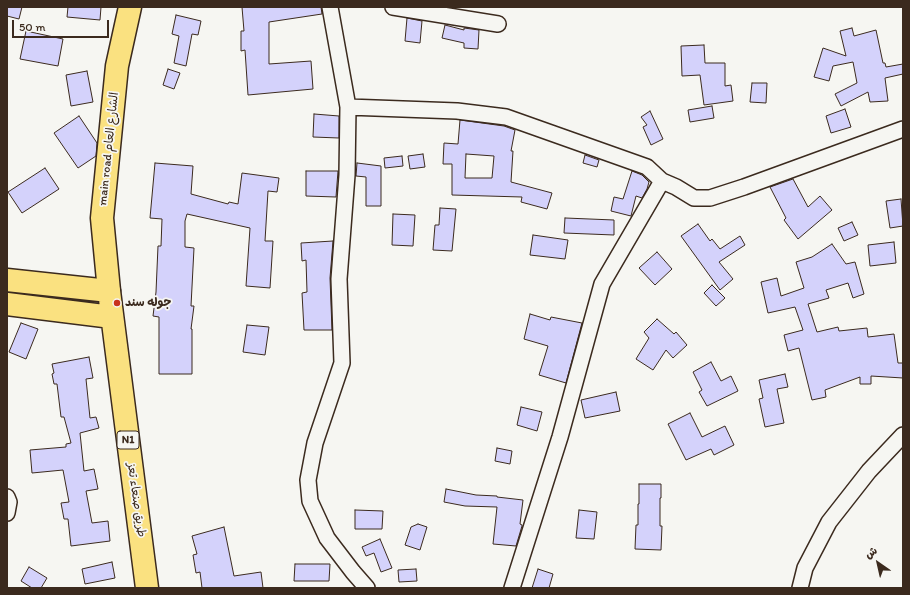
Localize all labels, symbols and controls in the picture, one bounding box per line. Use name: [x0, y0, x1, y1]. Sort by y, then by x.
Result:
scale bar: [14, 12, 111, 38]
text: 50 m: [19, 20, 45, 34]
street label: main road الشارع العام: [96, 92, 122, 206]
place label: جوله سند: [125, 296, 171, 310]
marker: جوله سند: [112, 298, 122, 308]
road number: N1: [117, 431, 139, 449]
street label: طريق صنعاء تعز: [124, 462, 148, 538]
north arrow: [858, 543, 898, 583]
text: ش: [862, 544, 880, 561]

